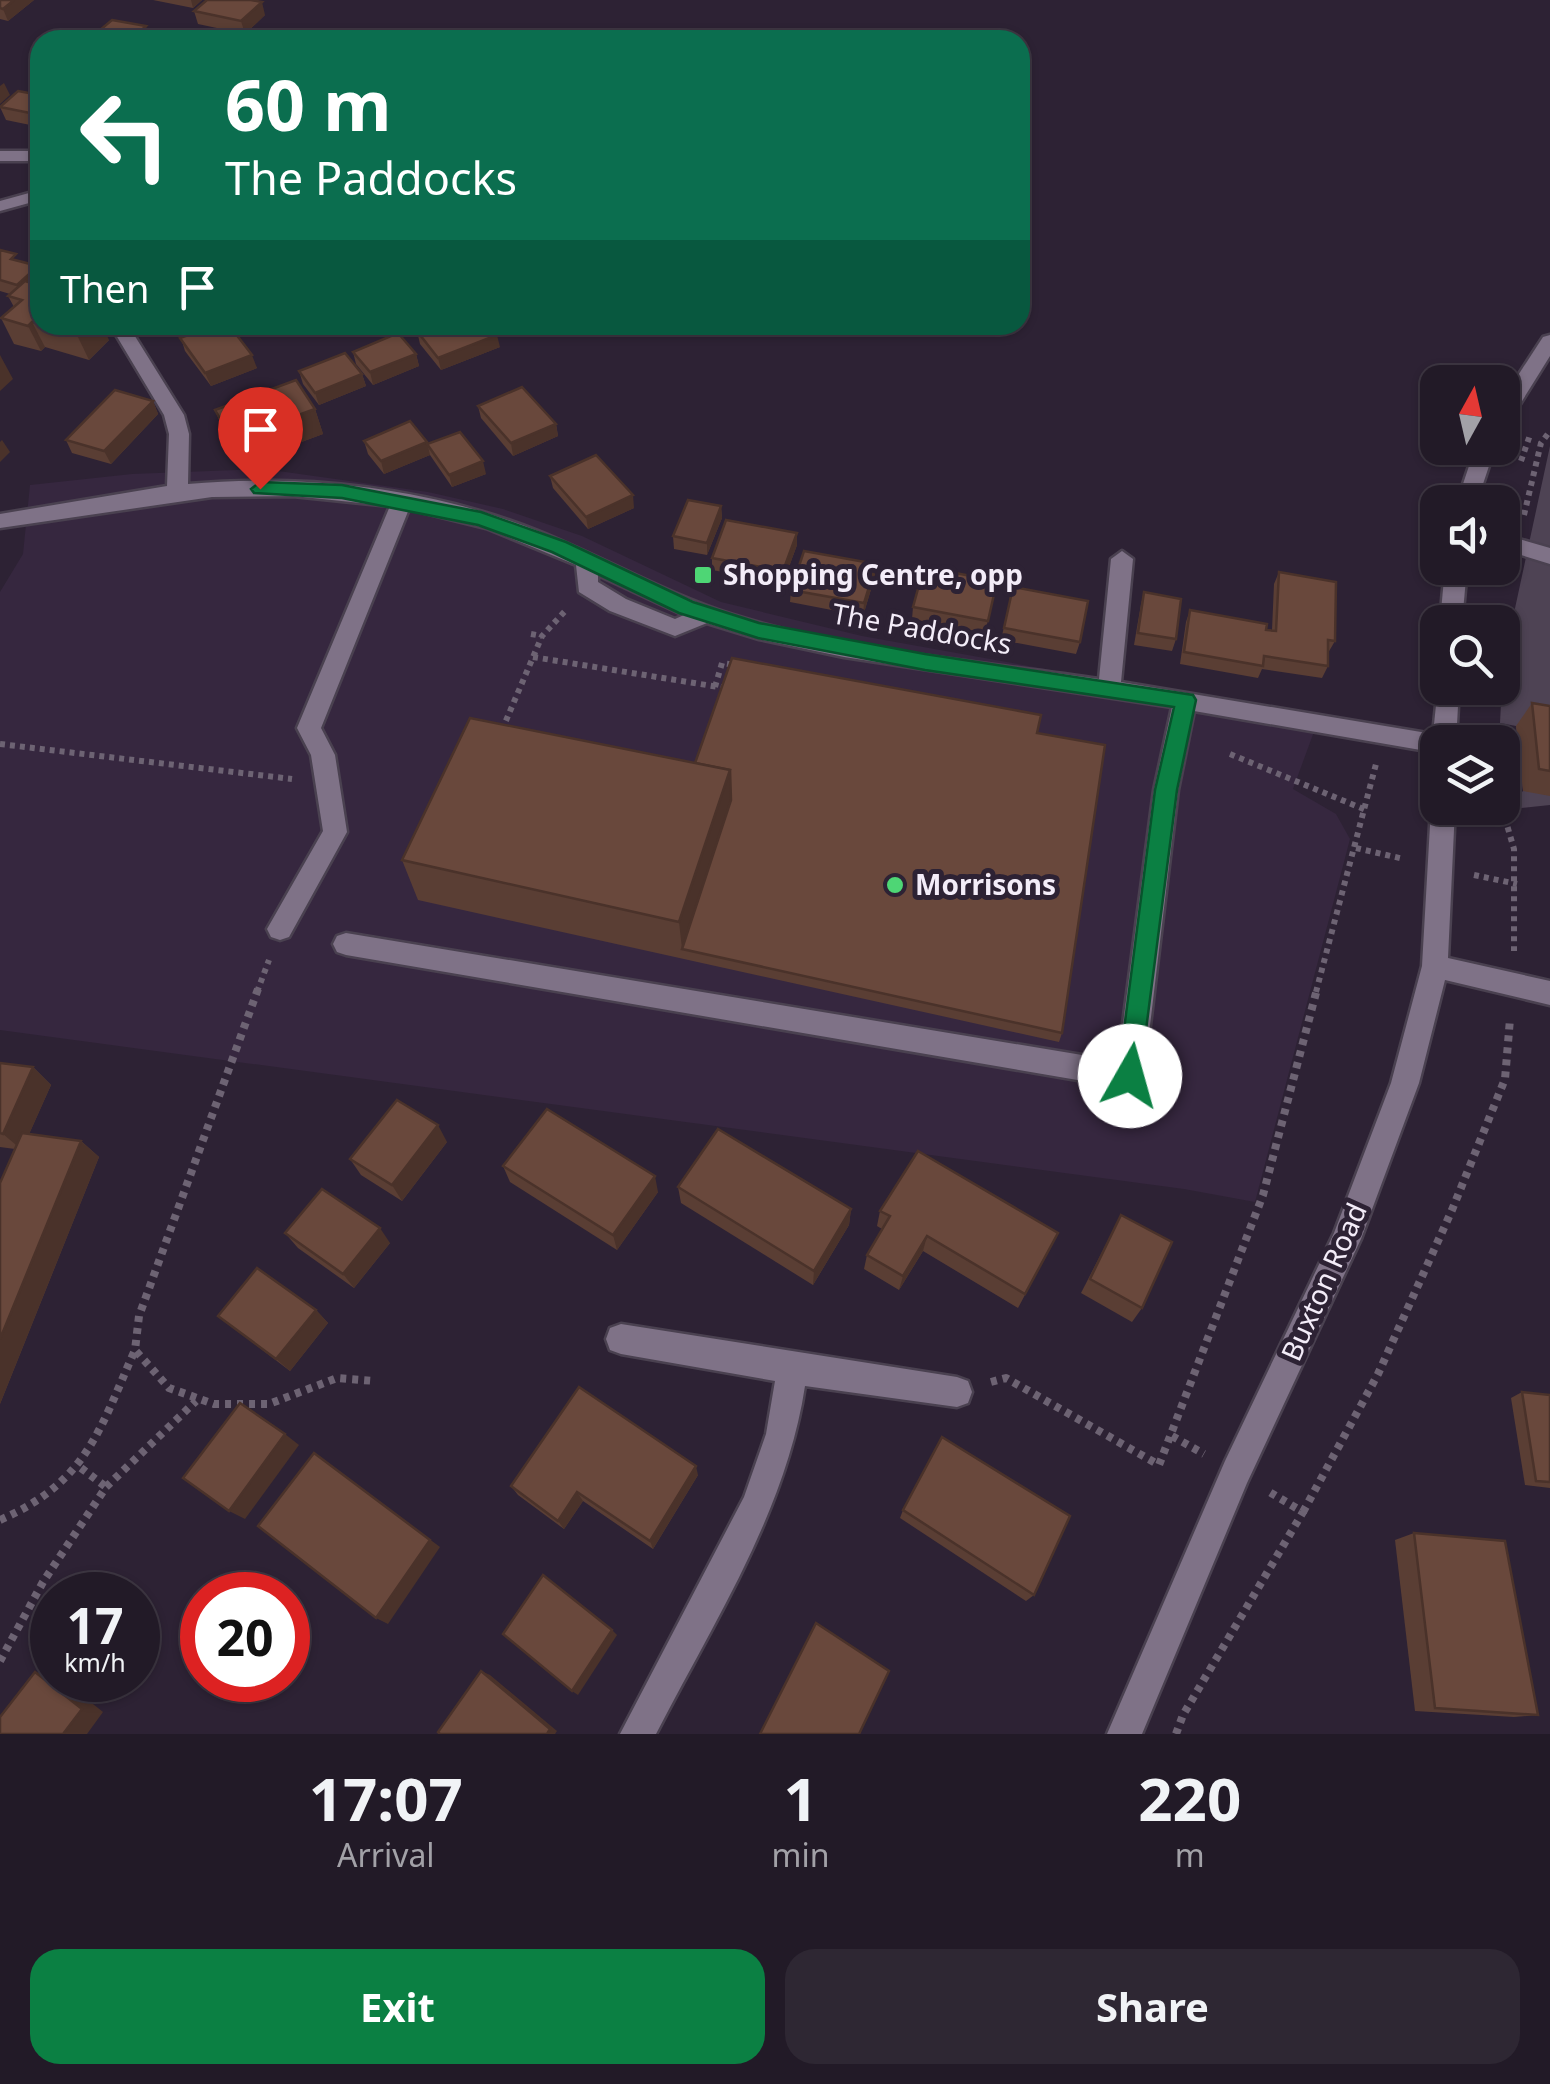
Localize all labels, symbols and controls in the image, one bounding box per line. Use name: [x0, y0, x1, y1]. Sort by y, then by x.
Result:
text: 60 m: [225, 56, 392, 152]
icon: left: [60, 70, 190, 200]
text: The Paddocks: [225, 147, 517, 208]
icon: arrive: [170, 260, 225, 315]
text: Then: [60, 262, 150, 314]
north arrow: [1420, 365, 1520, 465]
map controls: [1420, 365, 1520, 825]
pin: [218, 387, 303, 490]
icon: arrive: [233, 402, 288, 457]
button: sound: [1420, 485, 1520, 585]
place label: Shopping Centre, opp: [723, 555, 1023, 593]
marker: Shopping Centre, opp: [692, 564, 714, 586]
street label: The Paddocks: [829, 594, 1015, 663]
button: search: [1420, 605, 1520, 705]
button: layers: [1420, 725, 1520, 825]
place label: Morrisons: [915, 865, 1056, 903]
marker: Morrisons: [884, 874, 906, 896]
position arrow: [1078, 1024, 1182, 1128]
street label: Buxton Road: [1271, 1197, 1375, 1367]
speed limit sign: 20: [180, 1572, 310, 1702]
text: 17: [66, 1591, 124, 1659]
text: km/h: [64, 1645, 126, 1679]
text: 17:07: [309, 1757, 463, 1839]
text: 1: [783, 1757, 818, 1839]
text: 220: [1138, 1757, 1241, 1839]
text: Arrival: [337, 1833, 435, 1876]
text: min: [772, 1833, 830, 1876]
text: m: [1175, 1833, 1205, 1876]
button: Exit: [30, 1949, 765, 2064]
button: Share: [785, 1949, 1520, 2064]

